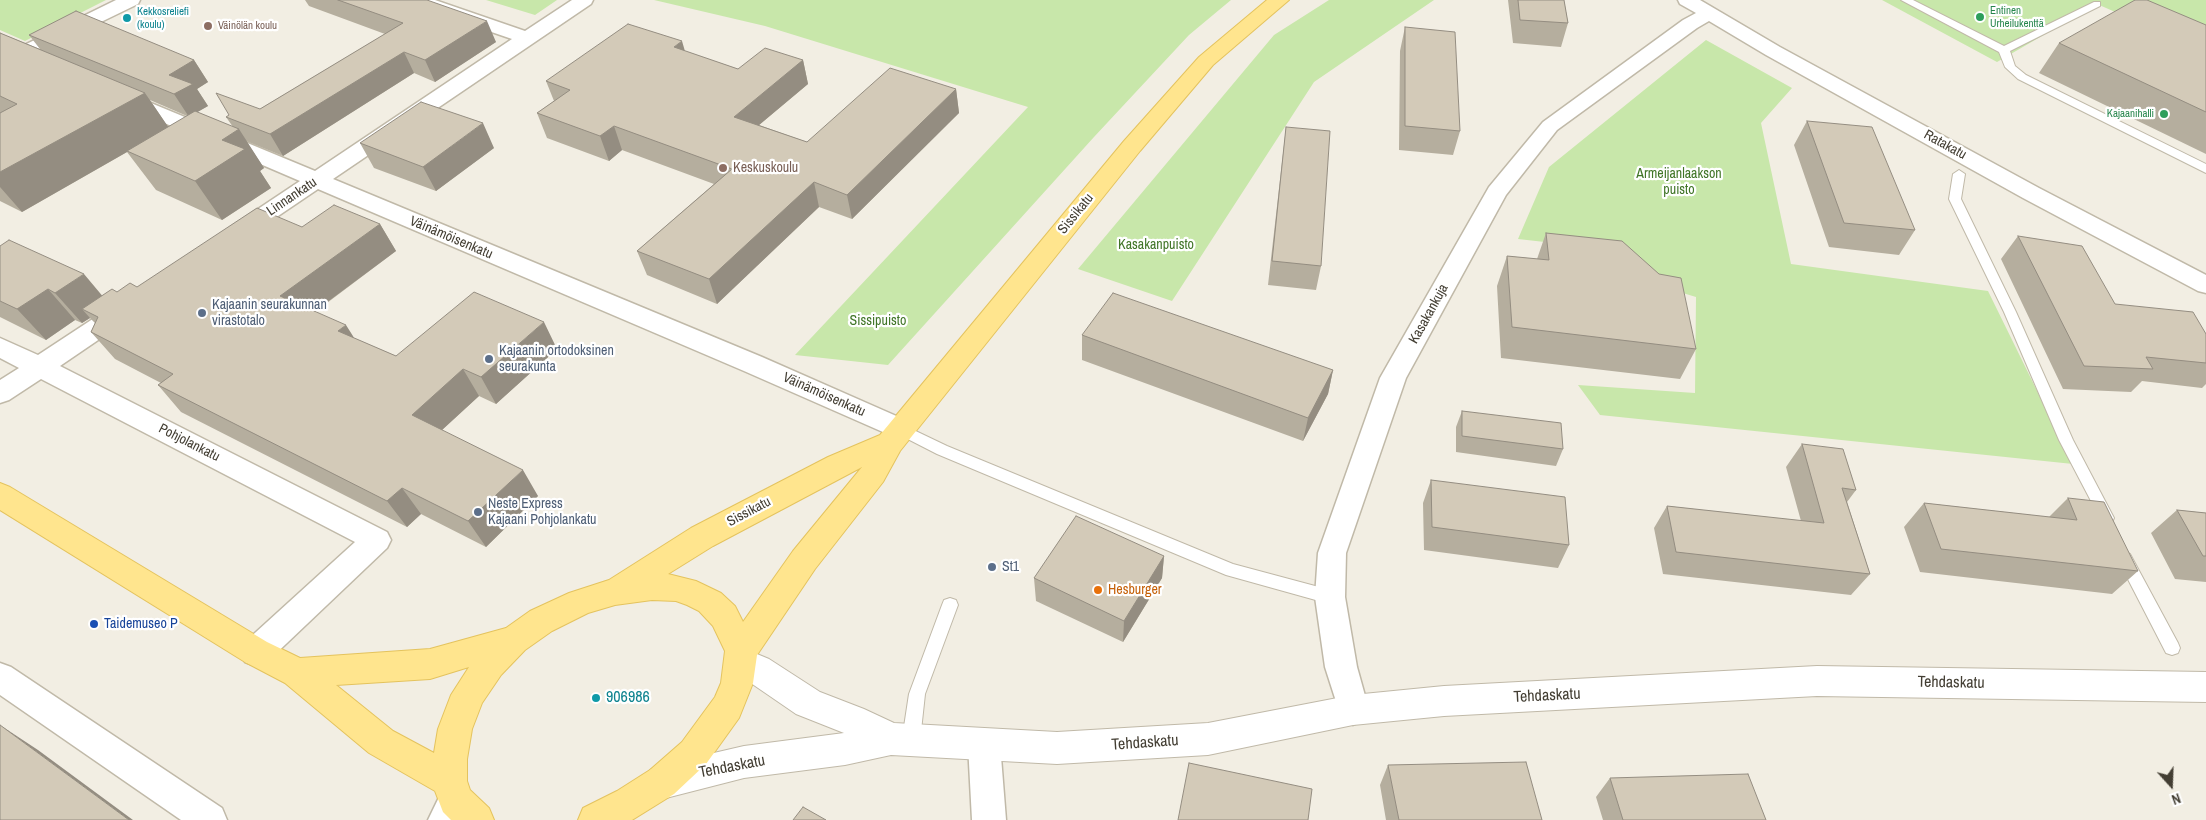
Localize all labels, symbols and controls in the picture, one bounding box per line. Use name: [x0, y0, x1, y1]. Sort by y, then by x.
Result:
place label: Entinen Urheilukenttä: [1990, 4, 2044, 30]
place label: Kekkosreliefi (koulu): [137, 5, 189, 31]
marker: Entinen Urheilukenttä: [1974, 11, 1986, 23]
marker: Kekkosreliefi (koulu): [121, 12, 133, 24]
place label: Väinölän koulu: [218, 19, 277, 33]
marker: Väinölän koulu: [202, 20, 214, 32]
place label: Kajaanihalli: [2107, 107, 2154, 121]
marker: Kajaanihalli: [2158, 108, 2170, 120]
street label: Ratakatu: [1921, 127, 1969, 163]
place label: Keskuskoulu: [733, 160, 798, 176]
marker: Keskuskoulu: [717, 162, 729, 174]
park label: Armeijanlaakson puisto: [1636, 166, 1722, 198]
street label: Linnankatu: [264, 174, 320, 220]
street label: Sissikatu: [1055, 190, 1097, 238]
street label: Väinämöisenkatu: [407, 213, 495, 263]
park label: Kasakanpuisto: [1118, 237, 1194, 253]
street label: Kasakankuja: [1406, 281, 1452, 347]
place label: Kajaanin seurakunnan virastotalo: [212, 297, 327, 330]
marker: Kajaanin seurakunnan virastotalo: [196, 307, 208, 319]
park label: Sissipuisto: [850, 313, 906, 329]
place label: Kajaanin ortodoksinen seurakunta: [499, 343, 614, 376]
marker: Kajaanin ortodoksinen seurakunta: [483, 353, 495, 365]
street label: Väinämöisenkatu: [780, 369, 868, 421]
street label: Pohjolankatu: [156, 420, 222, 466]
street label: Sissikatu: [724, 493, 774, 531]
place label: Neste Express Kajaani Pohjolankatu: [488, 496, 596, 528]
marker: Neste Express Kajaani Pohjolankatu: [472, 506, 484, 518]
place label: St1: [1002, 559, 1019, 575]
marker: St1: [986, 561, 998, 573]
place label: Hesburger: [1108, 582, 1162, 598]
marker: Hesburger: [1092, 584, 1104, 596]
place label: Taidemuseo P: [104, 616, 178, 632]
marker: Taidemuseo P: [88, 618, 100, 630]
street label: Tehdaskatu: [1917, 673, 1985, 693]
street label: Tehdaskatu: [1513, 685, 1581, 707]
place label: 906986: [606, 688, 650, 708]
marker: 906986: [590, 692, 602, 704]
street label: Tehdaskatu: [1111, 731, 1179, 755]
street label: Tehdaskatu: [697, 751, 767, 783]
north arrow: [2146, 760, 2196, 810]
text: N: [2169, 789, 2183, 809]

